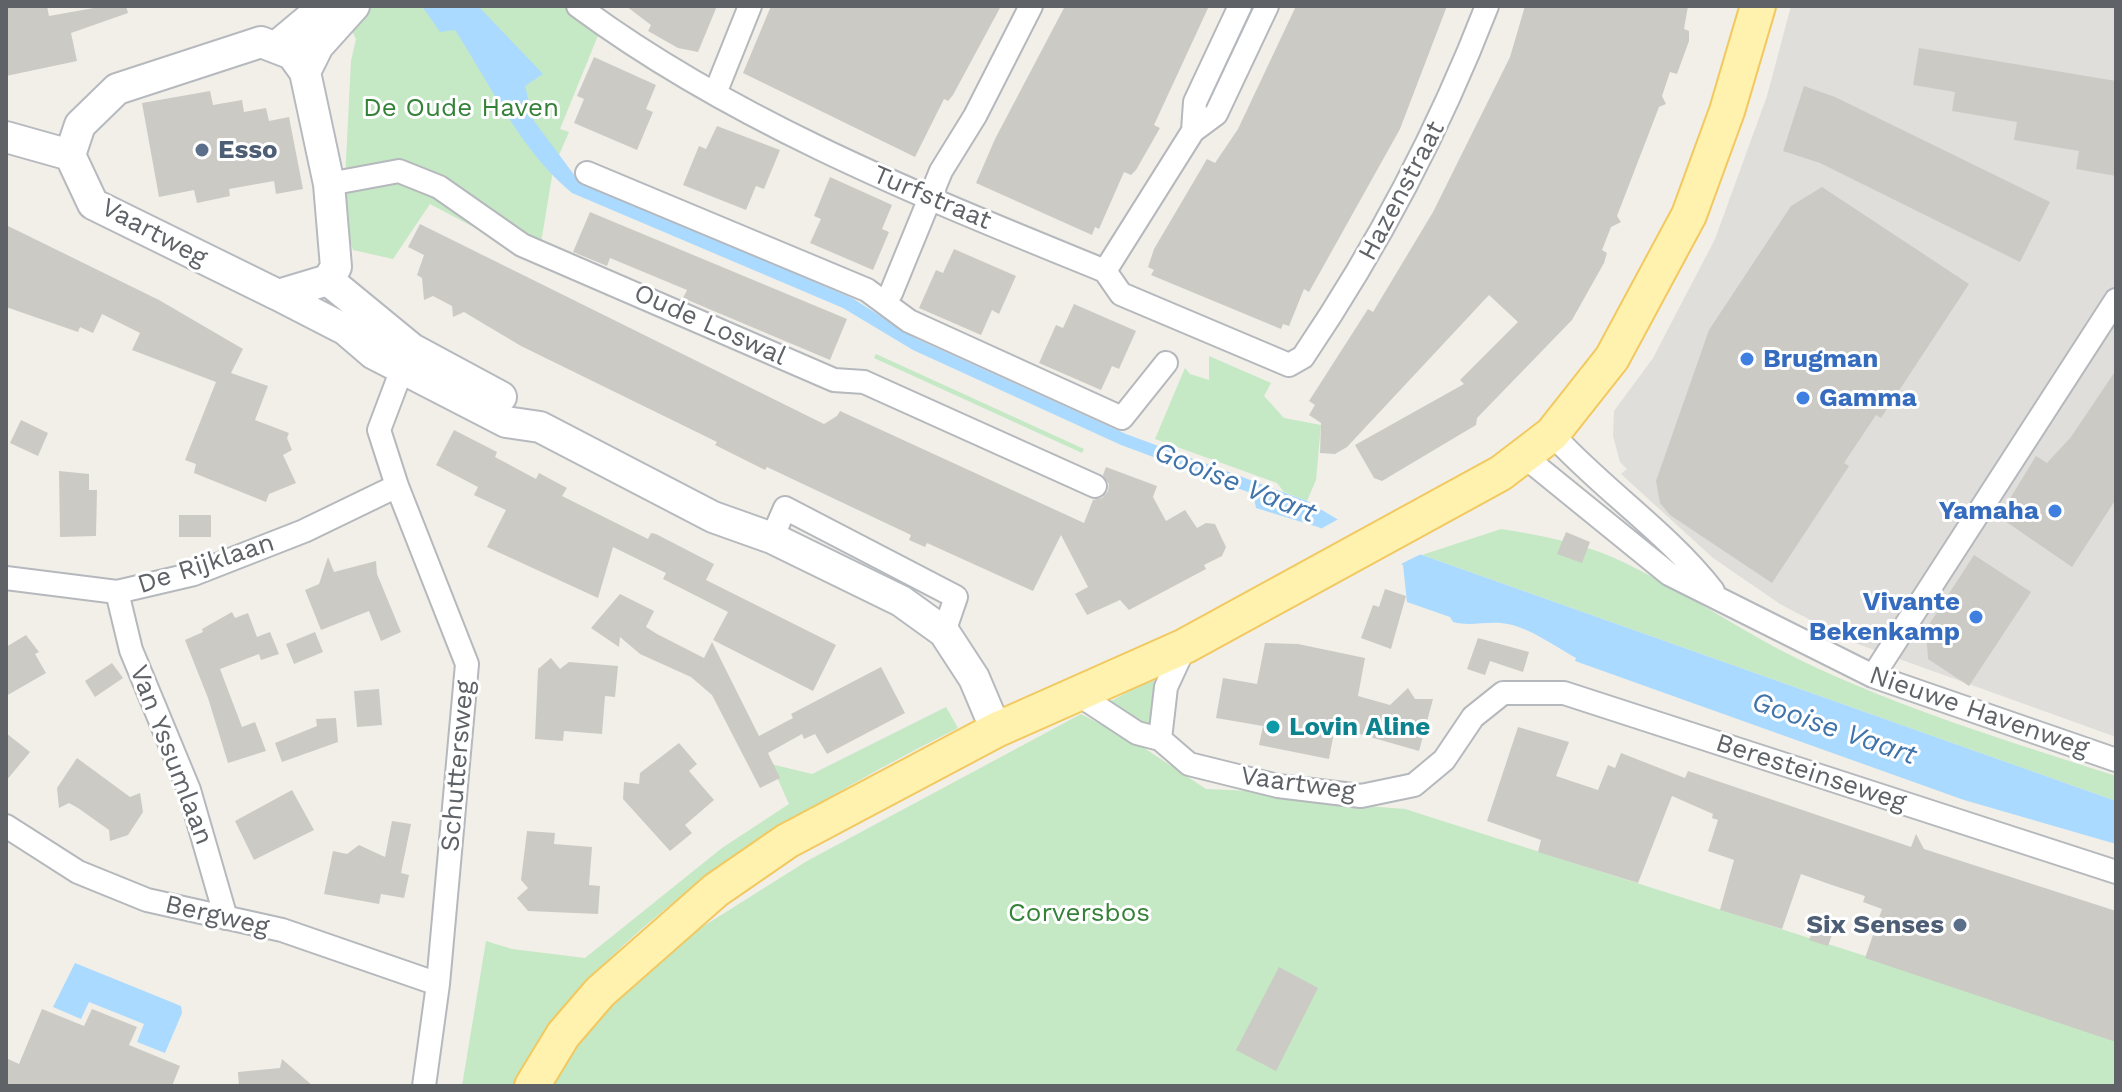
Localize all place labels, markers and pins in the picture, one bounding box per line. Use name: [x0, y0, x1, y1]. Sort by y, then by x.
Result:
place label: Esso: [218, 134, 278, 166]
marker: Esso: [193, 141, 211, 159]
place label: Brugman: [1763, 343, 1878, 375]
marker: Brugman: [1738, 350, 1756, 368]
place label: Gamma: [1819, 382, 1917, 414]
marker: Gamma: [1794, 389, 1812, 407]
place label: Yamaha: [1939, 495, 2039, 527]
marker: Yamaha: [2046, 502, 2064, 520]
place label: Vivante Bekenkamp: [1809, 586, 1960, 648]
marker: Vivante Bekenkamp: [1967, 608, 1985, 626]
place label: Lovin Aline: [1289, 711, 1430, 743]
marker: Lovin Aline: [1264, 718, 1282, 736]
place label: Six Senses: [1806, 909, 1944, 941]
marker: Six Senses: [1951, 916, 1969, 934]

